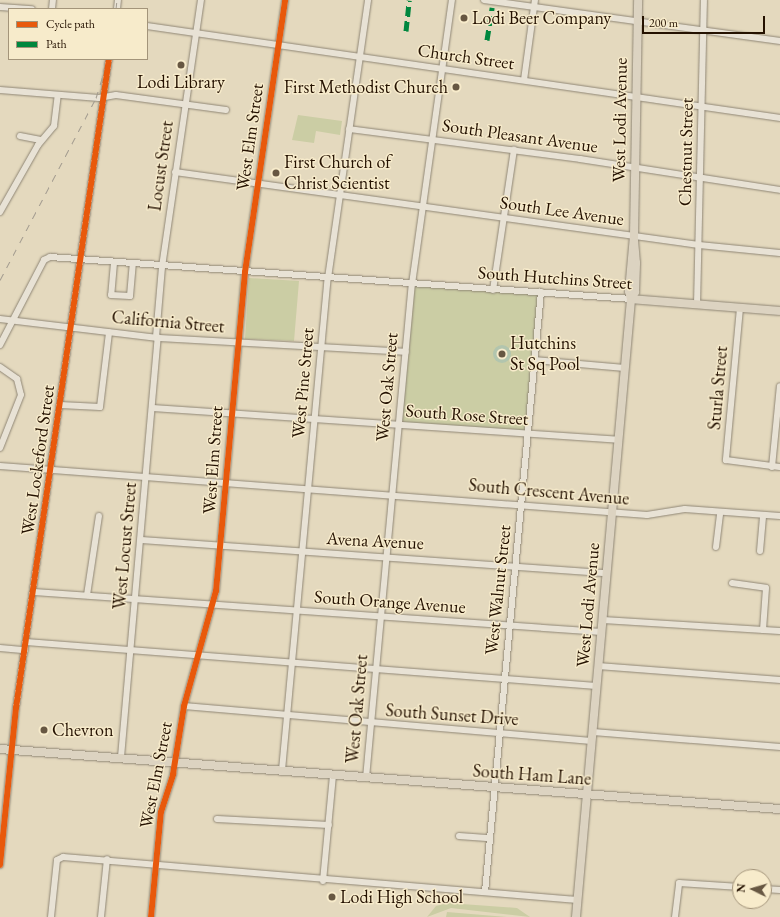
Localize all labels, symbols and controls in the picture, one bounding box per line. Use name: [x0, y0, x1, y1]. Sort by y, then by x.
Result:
place label: Lodi Beer Company: [472, 7, 611, 29]
legend: [8, 8, 148, 60]
scale bar: [644, 8, 767, 34]
marker: Lodi Beer Company: [459, 13, 469, 23]
text: 200 m: [649, 15, 678, 31]
text: Cycle path: [46, 16, 95, 32]
text: Path: [46, 36, 67, 52]
street label: Church Street: [416, 40, 516, 74]
street label: West Lodi Avenue: [608, 57, 632, 183]
marker: Lodi Library: [176, 60, 186, 70]
place label: Lodi Library: [137, 71, 225, 93]
place label: First Methodist Church: [284, 76, 448, 98]
street label: West Elm Street: [232, 82, 268, 192]
marker: First Methodist Church: [451, 82, 461, 92]
street label: Chestnut Street: [674, 98, 698, 206]
street label: South Pleasant Avenue: [441, 114, 599, 158]
street label: Locust Street: [144, 120, 178, 212]
place label: First Church of Christ Scientist: [284, 152, 391, 194]
marker: First Church of Christ Scientist: [271, 168, 281, 178]
street label: South Lee Avenue: [499, 192, 625, 230]
street label: South Hutchins Street: [477, 262, 633, 294]
street label: California Street: [111, 306, 225, 338]
street label: West Pine Street: [287, 327, 319, 439]
street label: West Oak Street: [371, 332, 403, 442]
place label: Hutchins St Sq Pool: [510, 333, 580, 376]
street label: Sturla Street: [704, 345, 732, 431]
marker: Hutchins St Sq Pool: [497, 349, 507, 359]
street label: West Lockeford Street: [17, 384, 59, 536]
street label: South Rose Street: [405, 400, 529, 430]
street label: West Elm Street: [198, 405, 228, 515]
street label: South Crescent Avenue: [468, 474, 630, 510]
street label: West Locust Street: [109, 481, 141, 611]
street label: West Walnut Street: [480, 524, 516, 656]
street label: Avena Avenue: [326, 528, 424, 554]
street label: West Lodi Avenue: [572, 542, 604, 668]
street label: South Orange Avenue: [314, 586, 466, 618]
street label: West Oak Street: [341, 654, 373, 764]
street label: South Sunset Drive: [385, 700, 519, 730]
place label: Chevron: [52, 719, 113, 741]
street label: West Elm Street: [135, 720, 177, 830]
marker: Chevron: [39, 725, 49, 735]
street label: South Ham Lane: [472, 760, 592, 790]
north arrow: [732, 869, 772, 909]
text: N: [734, 883, 748, 893]
place label: Lodi High School: [340, 886, 463, 908]
marker: Lodi High School: [327, 892, 337, 902]

